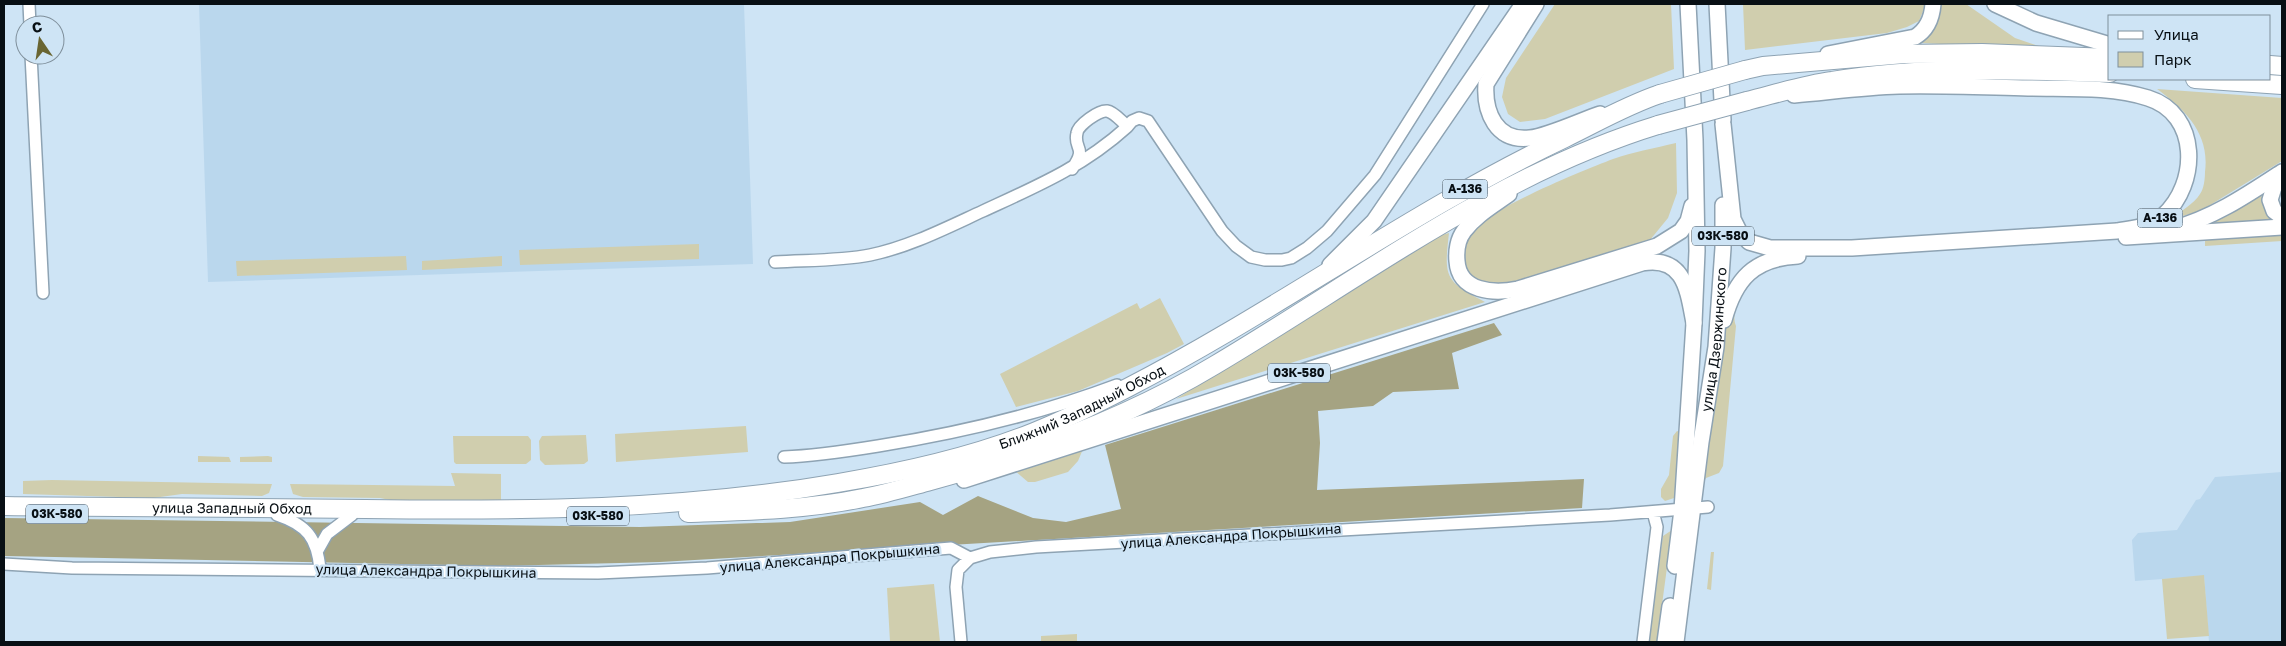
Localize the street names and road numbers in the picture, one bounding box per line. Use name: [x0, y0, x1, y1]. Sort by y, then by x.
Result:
road number: А-136: [1442, 180, 1488, 198]
road number: А-136: [2138, 208, 2182, 228]
road number: 03К-580: [1692, 227, 1754, 246]
street label: улица Дзержинского: [1697, 267, 1730, 413]
street label: Ближний Западный Обход: [996, 360, 1168, 452]
road number: 03К-580: [1268, 363, 1330, 382]
street label: улица Западный Обход: [152, 499, 312, 517]
road number: 03К-580: [26, 504, 88, 524]
road number: 03К-580: [567, 506, 629, 526]
street label: улица Александра Покрышкина: [1120, 519, 1342, 552]
street label: улица Александра Покрышкина: [719, 539, 941, 576]
street label: улица Александра Покрышкина: [315, 560, 537, 581]

